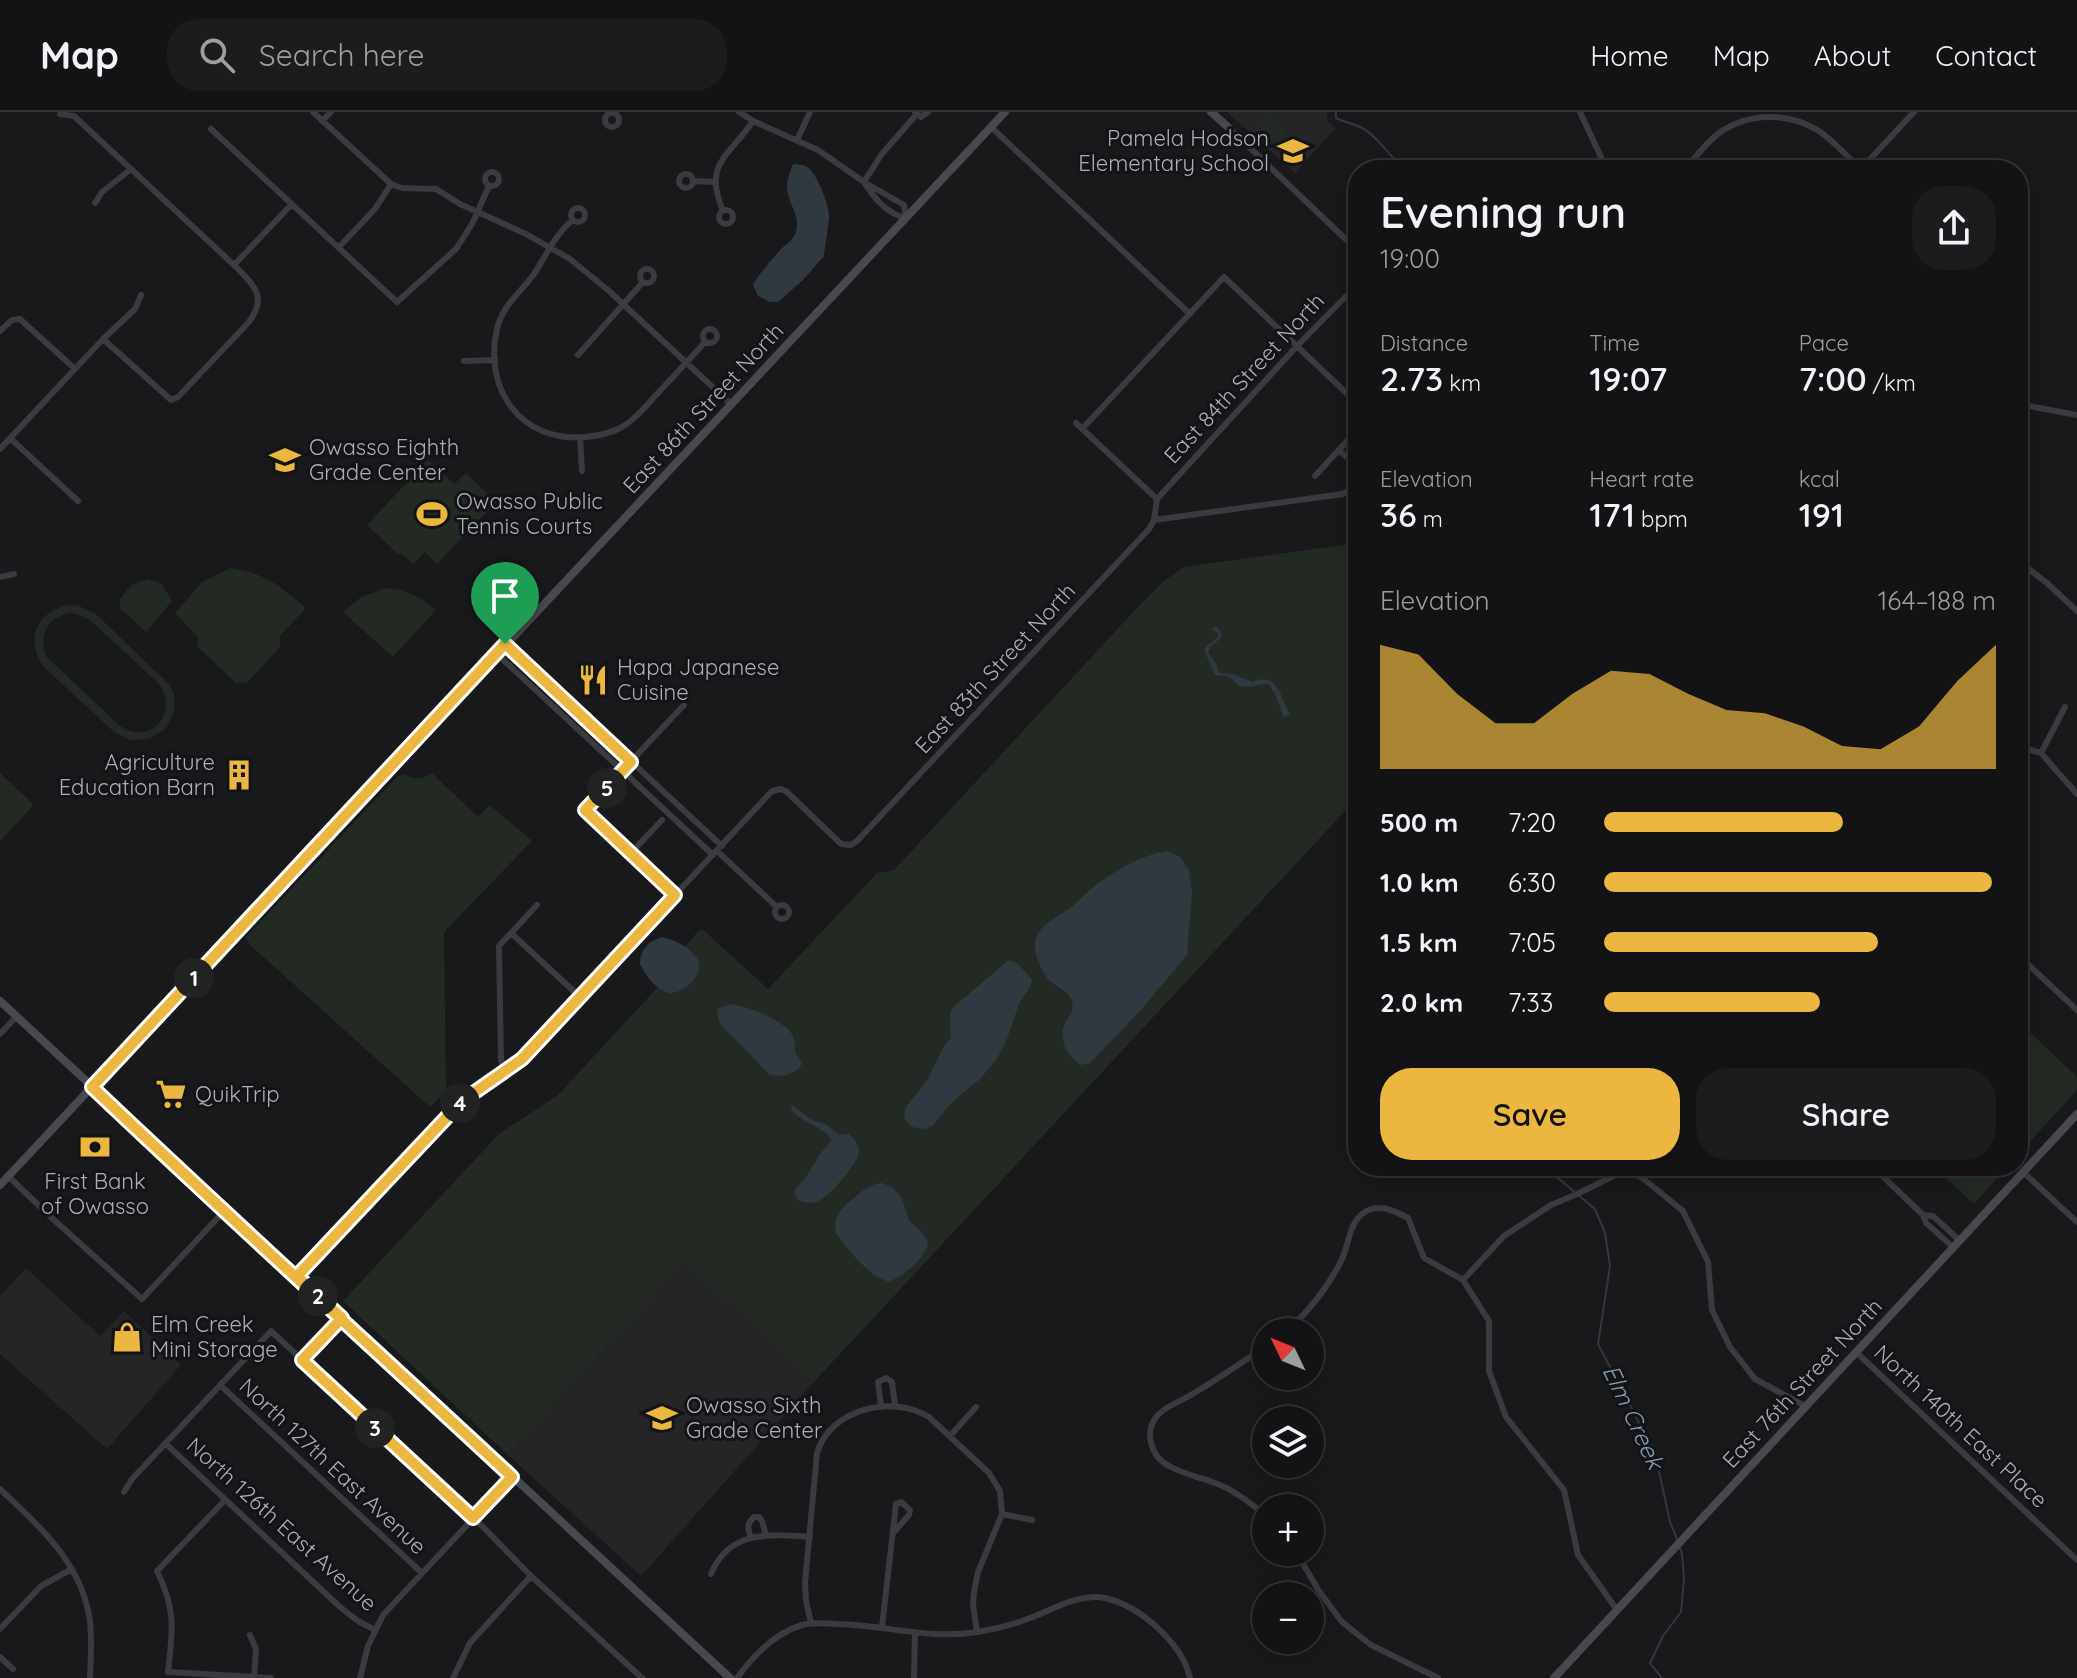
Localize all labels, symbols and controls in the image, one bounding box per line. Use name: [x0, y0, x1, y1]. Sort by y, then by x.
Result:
search box: [167, 19, 727, 91]
text: Map: [40, 31, 119, 79]
icon: search: [195, 33, 239, 77]
text: Search here: [259, 36, 424, 74]
text: Home: [1590, 38, 1669, 73]
text: Map: [1713, 38, 1770, 73]
text: About: [1814, 38, 1891, 73]
text: Contact: [1935, 38, 2037, 73]
place label: Pamela Hodson Elementary School: [1078, 124, 1269, 177]
school or university icon: Pamela Hodson Elementary School: [1276, 134, 1310, 168]
text: Evening run: [1380, 184, 1626, 239]
button: share: [1912, 186, 1996, 270]
text: 19:00: [1380, 242, 1440, 275]
street label: East 84th Street North: [1158, 287, 1330, 469]
street label: East 86th Street North: [617, 317, 789, 499]
text: Distance: [1380, 329, 1468, 357]
text: Time: [1589, 329, 1640, 357]
text: Pace: [1799, 329, 1849, 357]
text: 2.73: [1380, 357, 1443, 400]
text: 19:07: [1589, 357, 1667, 400]
text: 7:00: [1799, 357, 1867, 400]
text: km: [1443, 369, 1481, 397]
text: /km: [1867, 369, 1916, 397]
place label: Owasso Eighth Grade Center: [309, 433, 459, 486]
school or university icon: Owasso Eighth Grade Center: [268, 443, 302, 477]
text: Elevation: [1380, 465, 1473, 493]
text: Heart rate: [1589, 465, 1694, 493]
text: kcal: [1799, 465, 1840, 493]
place label: Owasso Public Tennis Courts: [456, 487, 603, 540]
text: 36: [1380, 493, 1417, 536]
text: 171: [1589, 493, 1635, 536]
text: 191: [1799, 493, 1844, 536]
sports icon: Owasso Public Tennis Courts: [415, 497, 449, 531]
text: m: [1417, 505, 1443, 533]
text: bpm: [1635, 505, 1688, 533]
pin: [471, 562, 539, 644]
icon: arrive: [483, 574, 527, 618]
street label: East 83th Street North: [909, 577, 1081, 759]
text: Elevation: [1380, 584, 1490, 617]
text: 164–188 m: [1878, 584, 1996, 617]
place label: Hapa Japanese Cuisine: [617, 653, 779, 706]
restaurant icon: Hapa Japanese Cuisine: [576, 663, 610, 697]
place label: Agriculture Education Barn: [59, 748, 215, 801]
building icon: Agriculture Education Barn: [222, 758, 256, 792]
pin: 5: [587, 768, 627, 808]
text: 5: [601, 774, 613, 802]
text: 500 m: [1380, 806, 1458, 839]
text: 7:20: [1508, 806, 1556, 839]
text: 1.0 km: [1380, 866, 1459, 899]
text: 6:30: [1508, 866, 1556, 899]
text: 1.5 km: [1380, 926, 1458, 959]
text: 7:05: [1508, 926, 1556, 959]
pin: 1: [174, 958, 214, 998]
text: 1: [190, 964, 198, 992]
text: 2.0 km: [1380, 986, 1463, 1019]
text: 7:33: [1508, 986, 1553, 1019]
button: Save: [1380, 1068, 1680, 1160]
button: Share: [1696, 1068, 1996, 1160]
supermarket icon: QuikTrip: [154, 1077, 188, 1111]
place label: QuikTrip: [195, 1080, 280, 1108]
pin: 4: [440, 1083, 480, 1123]
text: 4: [454, 1089, 466, 1117]
bank icon: First Bank of Owasso: [78, 1130, 112, 1164]
place label: First Bank of Owasso: [41, 1167, 149, 1220]
pin: 2: [298, 1276, 338, 1316]
text: 2: [312, 1282, 324, 1310]
street label: East 76th Street North: [1716, 1292, 1888, 1474]
place label: Elm Creek Mini Storage: [151, 1310, 278, 1363]
north arrow: [1252, 1318, 1324, 1390]
map controls: [1252, 1318, 1324, 1654]
shop icon: Elm Creek Mini Storage: [110, 1320, 144, 1354]
street label: North 140th East Place: [1868, 1338, 2054, 1514]
water label: Elm Creek: [1597, 1360, 1672, 1476]
street label: North 127th East Avenue: [234, 1372, 432, 1560]
place label: Owasso Sixth Grade Center: [686, 1391, 823, 1444]
school or university icon: Owasso Sixth Grade Center: [645, 1401, 679, 1435]
button: layers: [1252, 1406, 1324, 1478]
pin: 3: [355, 1408, 395, 1448]
text: 3: [369, 1414, 381, 1442]
street label: North 126th East Avenue: [181, 1431, 383, 1617]
button: +: [1252, 1494, 1324, 1566]
button: −: [1252, 1582, 1324, 1654]

